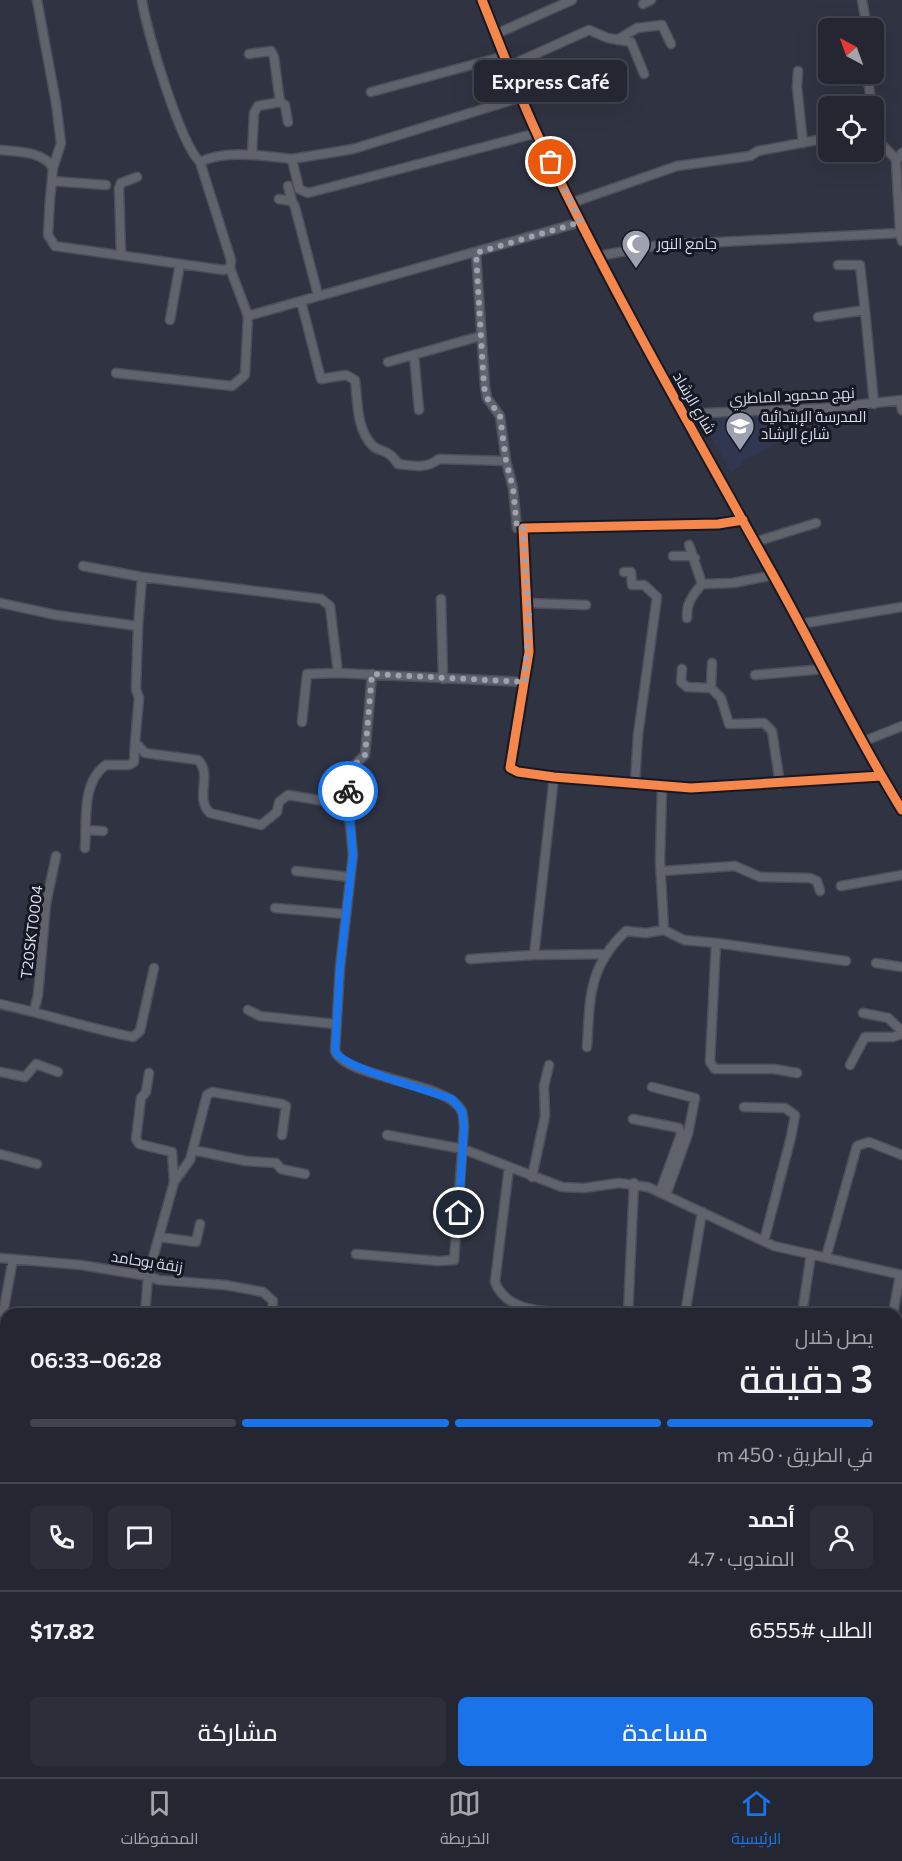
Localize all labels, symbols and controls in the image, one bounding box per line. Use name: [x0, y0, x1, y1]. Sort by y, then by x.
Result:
north arrow: [818, 18, 884, 84]
map controls: [818, 18, 884, 162]
callout: Express Café: [474, 60, 628, 102]
text: Express Café: [492, 69, 610, 93]
button: locate: [818, 96, 884, 162]
pin: [525, 136, 576, 187]
icon: bag: [534, 145, 567, 178]
mosque icon: جامع النور: [620, 228, 652, 270]
place label: جامع النور: [656, 234, 717, 255]
street label: شارع الرشاد: [667, 368, 720, 438]
street label: نهج محمود الماطري: [729, 383, 855, 411]
place label: المدرسة الإبتدائية شارع الرشاد: [761, 407, 866, 445]
school or university icon: المدرسة الإبتدائية شارع الرشاد: [724, 410, 756, 452]
courier: [318, 761, 378, 821]
icon: bike: [332, 775, 365, 808]
street label: T20SKT0004: [16, 884, 46, 980]
pin: [433, 1187, 484, 1238]
icon: home: [442, 1196, 475, 1229]
street label: زنقة بوحامد: [110, 1246, 184, 1277]
text: يصل خلال: [795, 1324, 873, 1348]
text: 06:28–06:33: [30, 1346, 162, 1373]
text: 3 دقيقة: [739, 1353, 873, 1401]
text: في الطريق · 450 m: [716, 1442, 873, 1466]
text: أحمد: [748, 1505, 795, 1532]
button: phone: [30, 1506, 93, 1569]
button: chat: [108, 1506, 171, 1569]
button: person: [810, 1506, 873, 1569]
text: المندوب · 4.7: [688, 1546, 795, 1570]
text: الطلب #6555: [749, 1616, 873, 1643]
text: $17.82: [30, 1617, 94, 1644]
button: مشاركة: [30, 1697, 446, 1766]
button: مساعدة: [458, 1697, 873, 1766]
tab: المحفوظات: [121, 1787, 199, 1853]
tab: الخريطة: [440, 1787, 490, 1853]
tab: الرئيسية: [731, 1787, 781, 1853]

